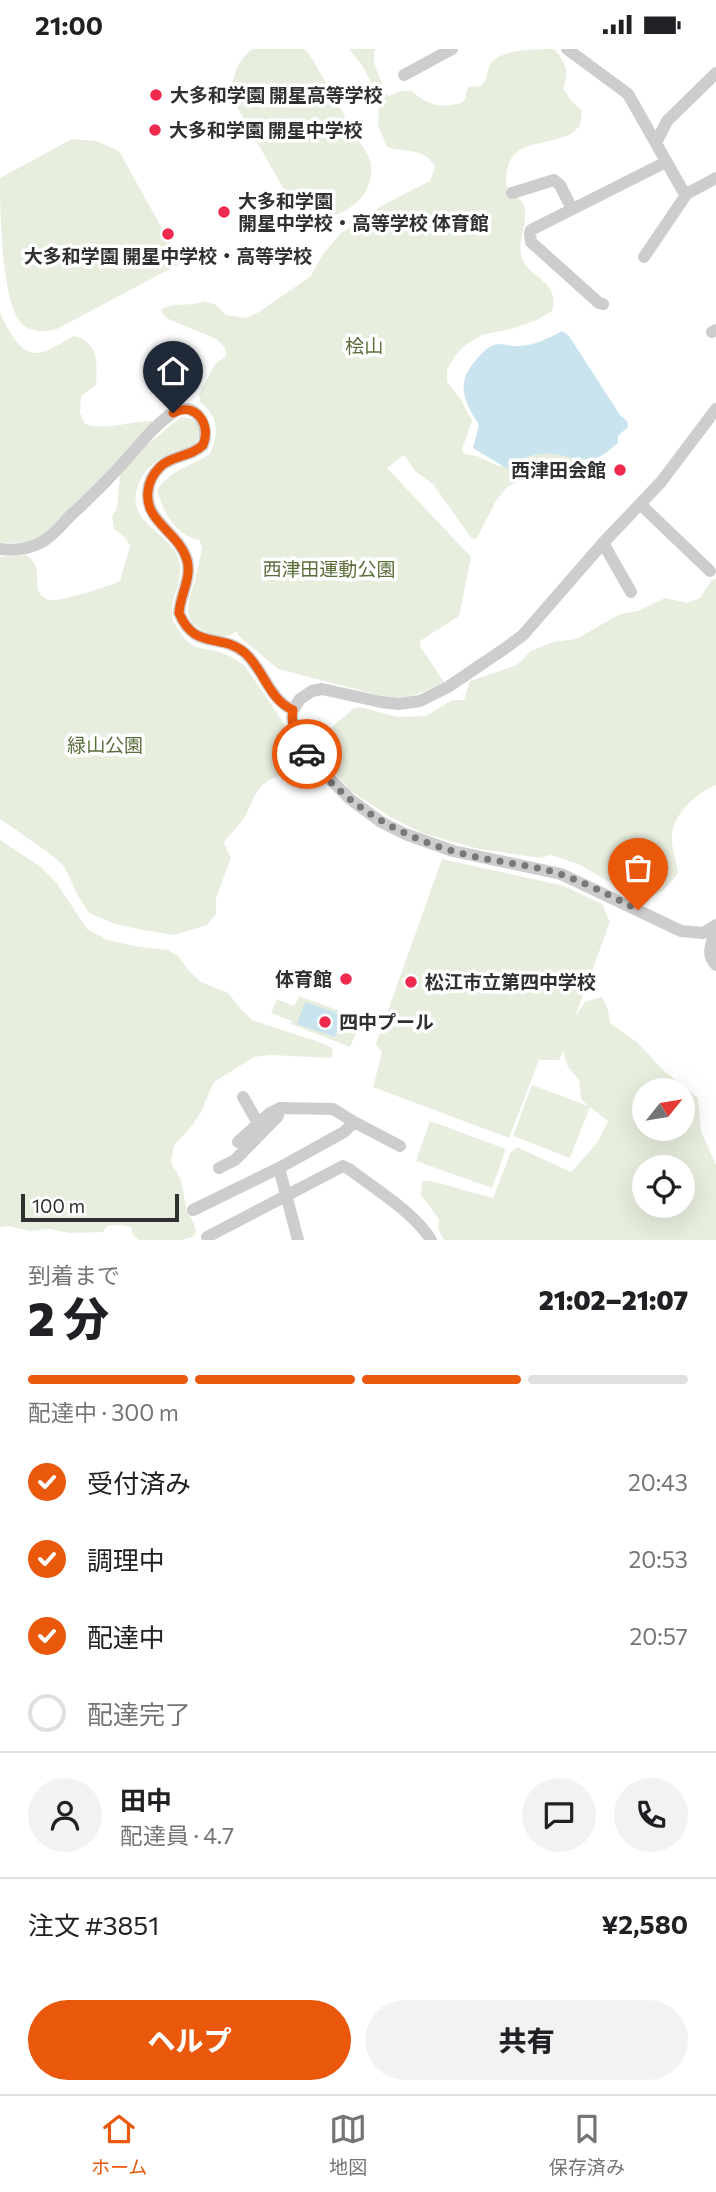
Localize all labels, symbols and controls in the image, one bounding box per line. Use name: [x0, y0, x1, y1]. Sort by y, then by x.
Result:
text: 21:00: [35, 9, 103, 40]
place label: 大多和学園 開星高等学校: [170, 83, 383, 106]
marker: 大多和学園 開星高等学校: [148, 87, 164, 103]
place label: 大多和学園 開星中学校: [169, 118, 363, 141]
marker: 大多和学園 開星中学校: [147, 122, 163, 138]
place label: 大多和学園 開星中学校・高等学校 体育館: [238, 189, 489, 234]
marker: 大多和学園 開星中学校・高等学校 体育館: [216, 204, 232, 220]
marker: 大多和学園 開星中学校・高等学校: [160, 226, 176, 242]
place label: 大多和学園 開星中学校・高等学校: [24, 244, 312, 267]
park label: 桧山: [345, 334, 383, 357]
pin: [143, 341, 203, 413]
icon: home: [154, 352, 192, 390]
place label: 西津田会館: [511, 458, 606, 481]
marker: 西津田会館: [612, 462, 628, 478]
park label: 西津田運動公園: [262, 557, 396, 580]
courier: [272, 719, 342, 789]
park label: 緑山公園: [67, 733, 143, 756]
icon: car: [288, 735, 326, 773]
pin: [608, 838, 668, 910]
icon: bag: [619, 849, 657, 887]
place label: 体育館: [275, 967, 332, 990]
place label: 松江市立第四中学校: [425, 970, 596, 993]
marker: 体育館: [338, 971, 354, 987]
marker: 松江市立第四中学校: [403, 974, 419, 990]
place label: 四中プール: [339, 1010, 434, 1033]
marker: 四中プール: [317, 1014, 333, 1030]
north arrow: [632, 1078, 695, 1141]
map controls: [632, 1078, 695, 1218]
button: locate: [632, 1155, 695, 1218]
scale bar: [21, 1191, 178, 1223]
text: 100 m: [32, 1194, 85, 1217]
text: 到着まで: [28, 1261, 120, 1289]
text: 21:02–21:07: [539, 1284, 688, 1315]
text: 2 分: [28, 1289, 109, 1345]
text: 配達中 · 300 m: [28, 1398, 179, 1426]
icon: check: [28, 1463, 66, 1501]
text: 受付済み: [87, 1467, 191, 1498]
text: 20:43: [628, 1468, 688, 1496]
icon: check: [28, 1540, 66, 1578]
text: 調理中: [87, 1544, 165, 1575]
text: 20:53: [629, 1545, 688, 1573]
icon: check: [28, 1617, 66, 1655]
text: 配達中: [87, 1621, 165, 1652]
text: 20:57: [630, 1622, 688, 1650]
text: 配達完了: [87, 1698, 191, 1729]
button: person: [28, 1778, 102, 1852]
button: chat: [522, 1778, 596, 1852]
button: phone: [614, 1778, 688, 1852]
text: 田中: [120, 1784, 172, 1815]
text: 配達員 · 4.7: [120, 1821, 234, 1849]
text: ¥2,580: [601, 1908, 688, 1939]
text: 注文 #3851: [28, 1909, 159, 1940]
button: ヘルプ: [28, 2000, 351, 2080]
button: 共有: [365, 2000, 688, 2080]
tab: ホーム: [91, 2110, 147, 2179]
tab: 地図: [329, 2110, 367, 2179]
tab: 保存済み: [549, 2110, 625, 2179]

